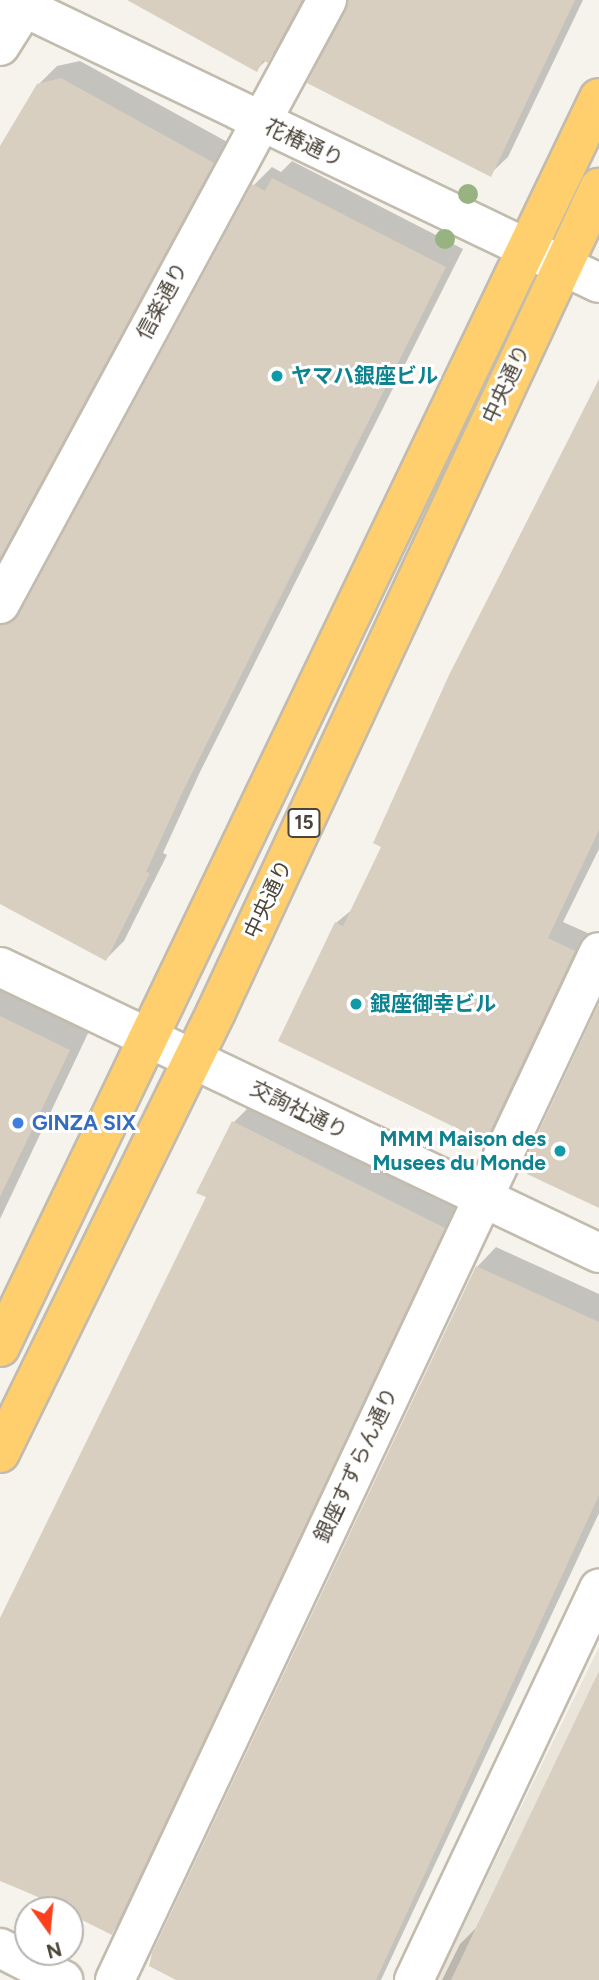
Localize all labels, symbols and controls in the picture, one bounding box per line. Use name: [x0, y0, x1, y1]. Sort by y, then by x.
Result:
street label: 花椿通り: [261, 114, 347, 172]
street label: 信楽通り: [131, 258, 193, 344]
street label: 中央通り: [477, 341, 535, 427]
place label: ヤマハ銀座ビル: [291, 363, 438, 389]
marker: ヤマハ銀座ビル: [269, 368, 285, 384]
road number: 15: [286, 808, 322, 838]
street label: 中央通り: [239, 856, 297, 942]
place label: 銀座御幸ビル: [370, 991, 496, 1017]
marker: 銀座御幸ビル: [348, 996, 364, 1012]
street label: 交詢社通り: [246, 1076, 352, 1144]
place label: GINZA SIX: [32, 1110, 136, 1136]
marker: GINZA SIX: [10, 1115, 26, 1131]
place label: MMM Maison des Musees du Monde: [373, 1126, 546, 1176]
marker: MMM Maison des Musees du Monde: [552, 1143, 568, 1159]
street label: 銀座すずらん通り: [309, 1384, 403, 1546]
north arrow: [14, 1896, 84, 1966]
text: N: [44, 1937, 64, 1963]

